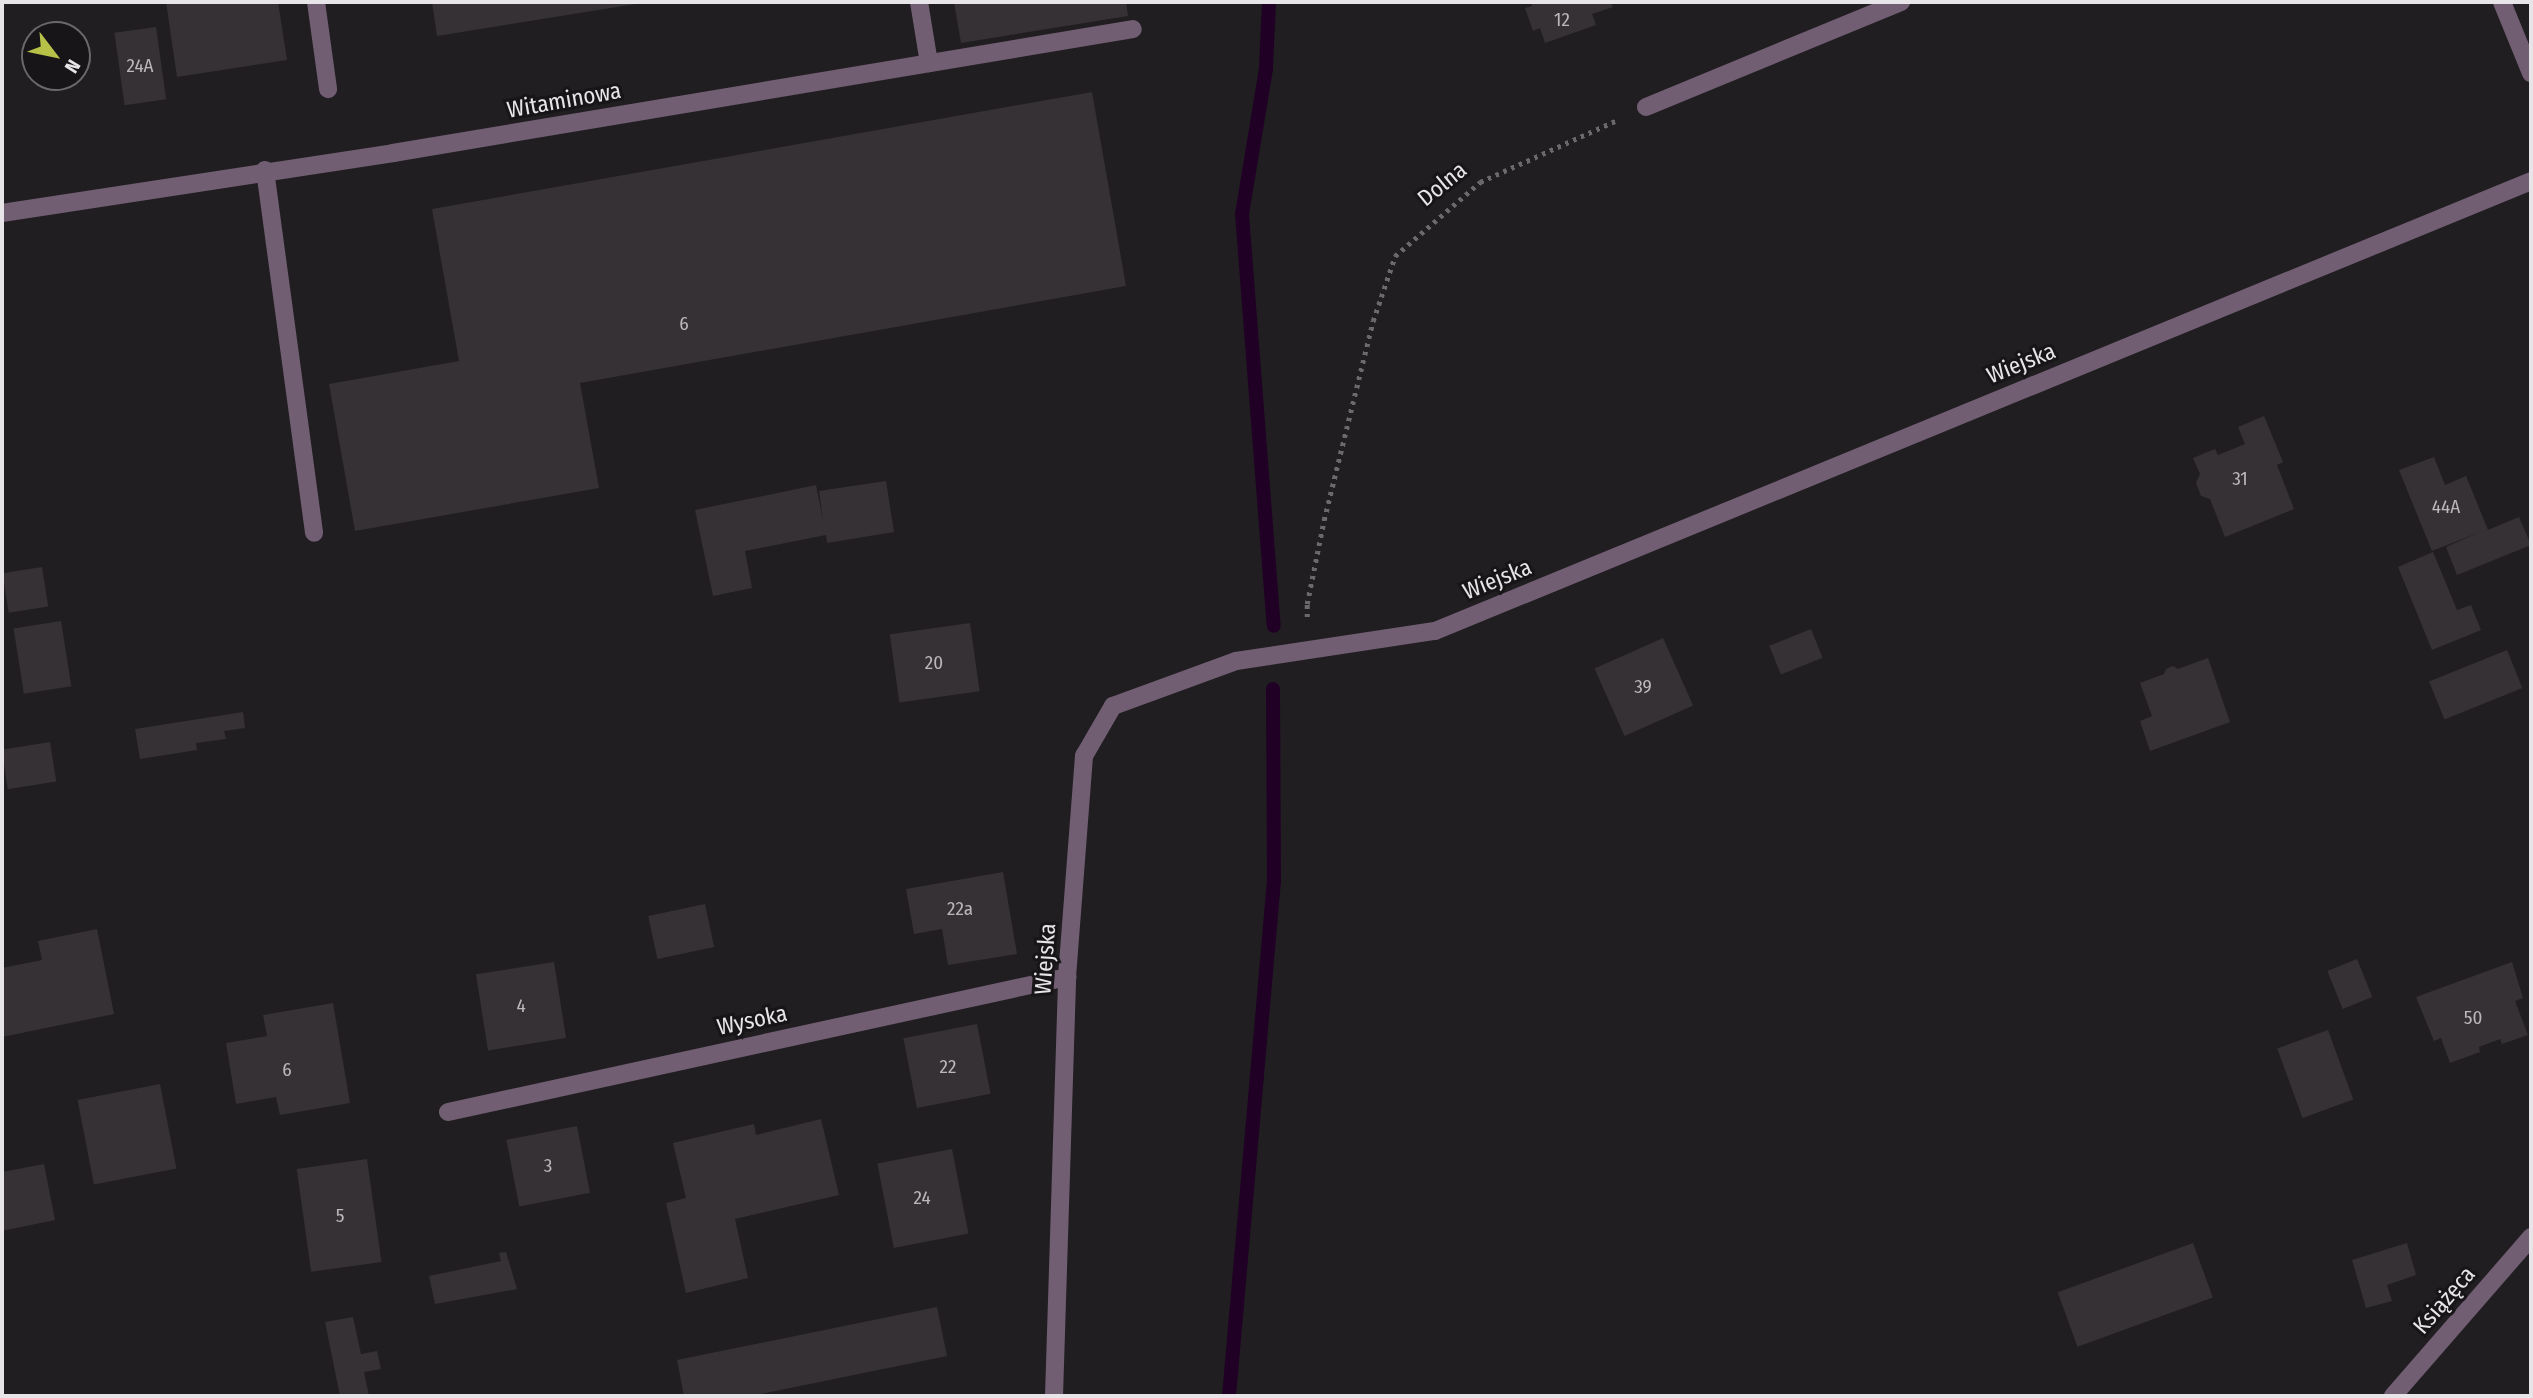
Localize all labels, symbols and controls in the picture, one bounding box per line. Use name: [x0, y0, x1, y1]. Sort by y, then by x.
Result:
house number: 12: [1554, 9, 1570, 31]
north arrow: [21, 21, 91, 91]
text: N: [60, 55, 85, 77]
house number: 24A: [126, 55, 154, 77]
street label: Witaminowa: [505, 76, 623, 124]
street label: Dolna: [1412, 156, 1472, 212]
house number: 6: [679, 313, 689, 335]
street label: Wiejska: [1983, 337, 2059, 389]
house number: 31: [2232, 468, 2248, 490]
house number: 44A: [2432, 496, 2460, 518]
street label: Wiejska: [1459, 553, 1535, 605]
house number: 20: [925, 652, 943, 674]
house number: 39: [1634, 676, 1652, 698]
house number: 22a: [947, 898, 973, 920]
street label: Wiejska: [1029, 922, 1061, 996]
house number: 4: [516, 995, 526, 1017]
street label: Wysoka: [714, 999, 790, 1041]
house number: 50: [2464, 1007, 2482, 1029]
house number: 22: [940, 1056, 956, 1078]
house number: 6: [282, 1059, 292, 1081]
house number: 3: [544, 1155, 552, 1177]
house number: 24: [913, 1187, 931, 1209]
house number: 5: [336, 1205, 344, 1227]
street label: Książęca: [2407, 1261, 2481, 1339]

